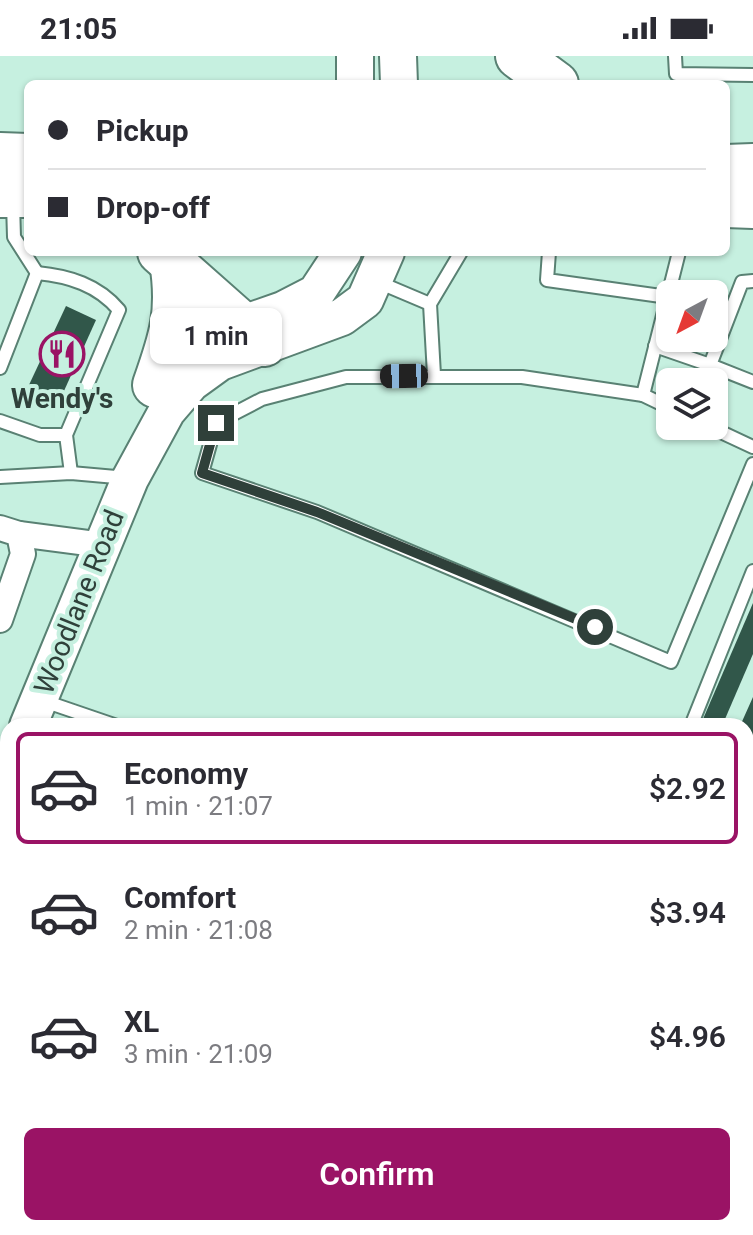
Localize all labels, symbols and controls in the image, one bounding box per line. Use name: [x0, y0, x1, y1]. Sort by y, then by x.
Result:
text: 21:05: [40, 11, 117, 46]
text: Pickup: [96, 113, 189, 148]
text: Drop-off: [96, 190, 210, 225]
north arrow: [656, 280, 728, 352]
map controls: [656, 280, 728, 440]
callout: 1 min: [150, 307, 282, 363]
text: 1 min: [183, 321, 249, 351]
restaurant icon: Wendy's: [38, 330, 86, 378]
car: [380, 364, 428, 388]
button: layers: [656, 368, 728, 440]
place label: Wendy's: [11, 382, 113, 415]
route end: [198, 405, 234, 441]
street label: Woodlane Road: [27, 505, 131, 699]
route start: [577, 609, 613, 645]
icon: car: [28, 752, 100, 824]
text: Economy: [124, 756, 248, 791]
text: $2.92: [649, 771, 726, 806]
text: 1 min · 21:07: [124, 791, 273, 821]
icon: car: [28, 876, 100, 948]
text: Comfort: [124, 880, 236, 915]
text: $3.94: [649, 895, 726, 930]
text: 2 min · 21:08: [124, 915, 273, 945]
icon: car: [28, 1000, 100, 1072]
text: XL: [124, 1004, 159, 1039]
text: $4.96: [649, 1019, 726, 1054]
text: 3 min · 21:09: [124, 1039, 273, 1069]
button: Confirm: [24, 1128, 730, 1220]

